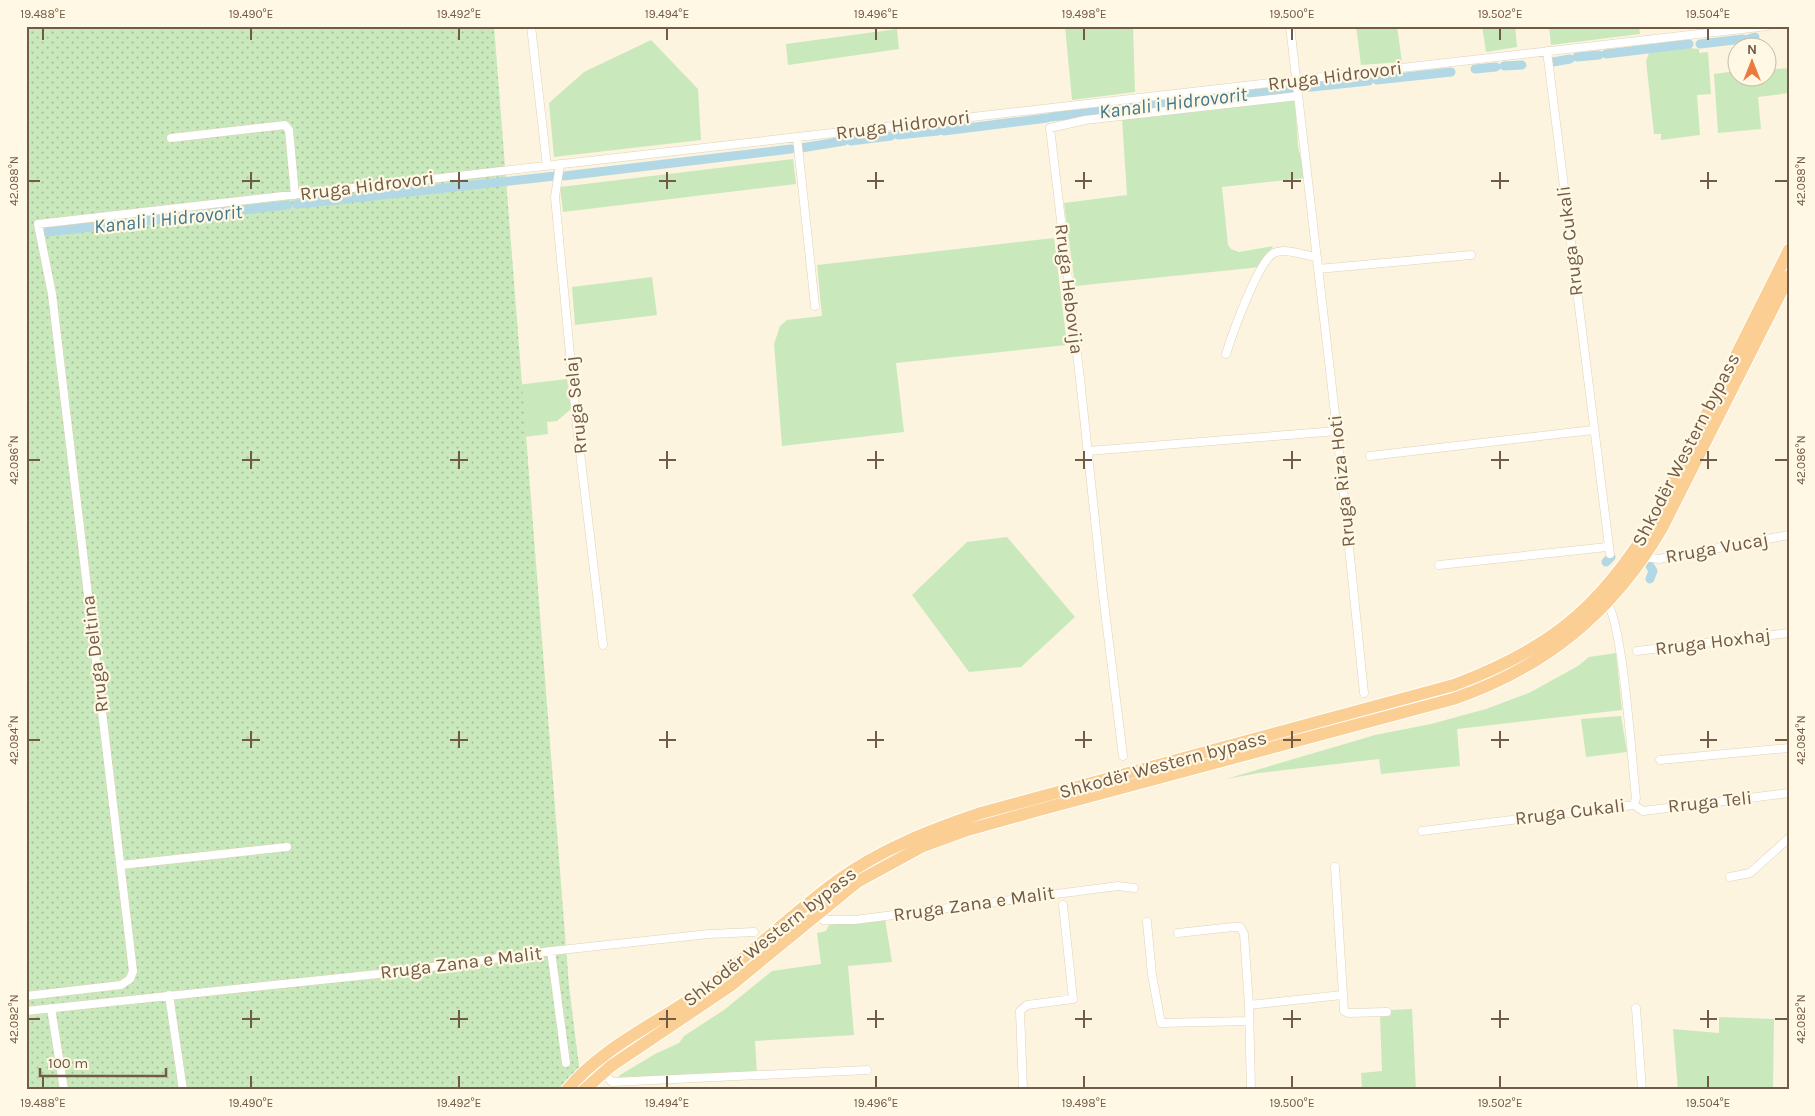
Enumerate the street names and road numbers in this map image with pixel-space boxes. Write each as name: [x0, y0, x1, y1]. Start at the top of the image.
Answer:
street label: Rruga Hidrovori: [1267, 57, 1403, 95]
street label: Rruga Hidrovori: [835, 106, 971, 144]
street label: Rruga Hidrovori: [299, 167, 435, 205]
street label: Rruga Cukali: [1552, 185, 1588, 297]
street label: Rruga Hebovija: [1050, 222, 1088, 356]
street label: Shkodër Western bypass: [1628, 350, 1744, 550]
street label: Rruga Selaj: [560, 355, 592, 455]
street label: Rruga Riza Hoti: [1324, 414, 1360, 548]
street label: Rruga Vucaj: [1664, 528, 1770, 568]
street label: Rruga Deltina: [77, 594, 113, 714]
street label: Rruga Hoxhaj: [1654, 624, 1772, 660]
street label: Shkodër Western bypass: [1057, 727, 1269, 803]
street label: Rruga Teli: [1667, 787, 1753, 817]
street label: Rruga Cukali: [1514, 794, 1626, 830]
street label: Shkodër Western bypass: [679, 862, 861, 1012]
street label: Rruga Zana e Malit: [892, 882, 1056, 926]
street label: Rruga Zana e Malit: [379, 942, 543, 984]

